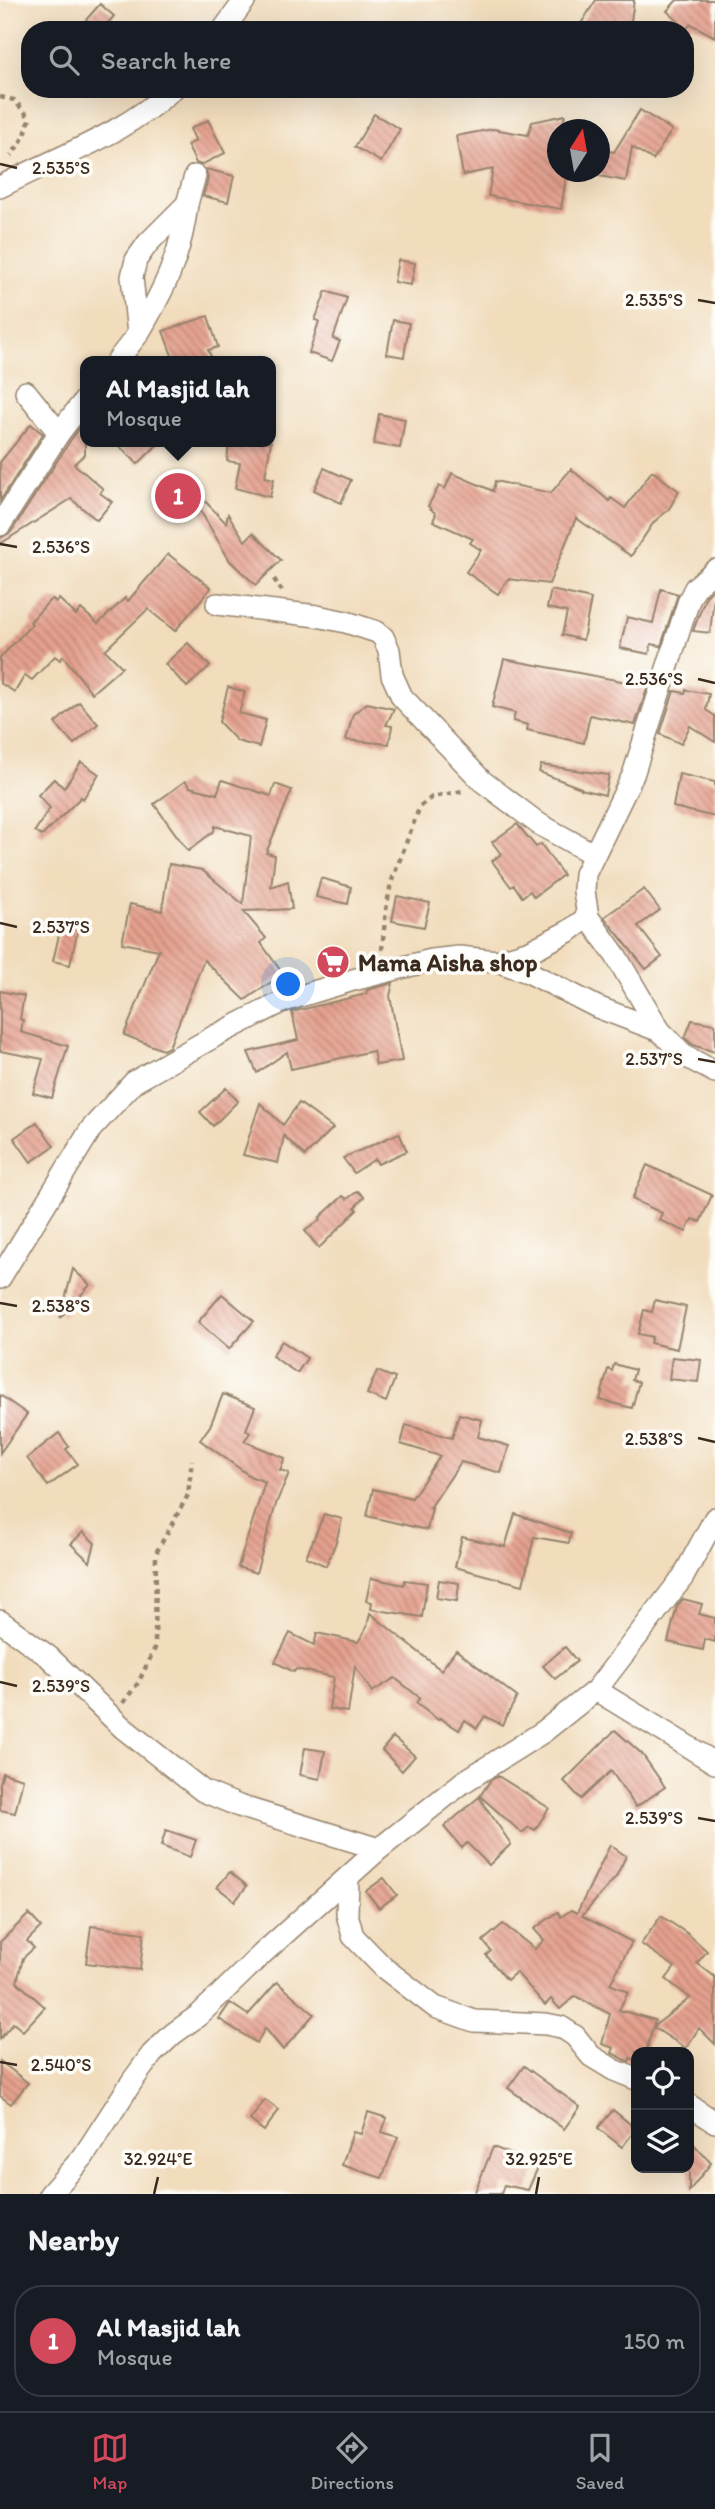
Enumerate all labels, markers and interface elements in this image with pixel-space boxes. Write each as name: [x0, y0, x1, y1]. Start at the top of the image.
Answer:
search box: [21, 21, 694, 98]
icon: search: [45, 41, 83, 79]
text: Search here: [101, 44, 231, 76]
north arrow: [547, 119, 610, 182]
text: 2.535°S: [32, 157, 90, 179]
text: 2.535°S: [625, 289, 683, 311]
popup: [80, 356, 276, 447]
text: Al Masjid lah: [106, 372, 250, 404]
text: Mosque: [106, 404, 182, 432]
pin: 1: [155, 470, 201, 522]
text: 2.536°S: [32, 536, 90, 558]
text: 2.536°S: [625, 668, 683, 690]
text: 2.537°S: [32, 916, 90, 938]
supermarket icon: Mama Aisha shop: [314, 943, 352, 981]
place label: Mama Aisha shop: [358, 948, 538, 978]
your location: [271, 967, 305, 1001]
text: 2.537°S: [625, 1048, 683, 1070]
text: 2.538°S: [32, 1295, 90, 1317]
text: 2.538°S: [625, 1428, 683, 1450]
text: 2.539°S: [32, 1675, 90, 1697]
text: 2.539°S: [625, 1807, 683, 1829]
map controls: [631, 2047, 694, 2173]
button: locate: [631, 2047, 694, 2110]
text: 2.540°S: [31, 2054, 91, 2076]
button: layers: [631, 2110, 694, 2173]
text: 32.924°E: [124, 2148, 192, 2170]
text: 32.925°E: [505, 2148, 573, 2170]
text: Nearby: [28, 2221, 119, 2258]
text: Al Masjid lah: [97, 2311, 240, 2343]
text: 1: [48, 2327, 58, 2355]
text: 150 m: [624, 2327, 685, 2355]
text: Mosque: [97, 2343, 173, 2371]
tab: Map: [91, 2429, 129, 2494]
tab: Directions: [310, 2429, 394, 2494]
tab: Saved: [576, 2429, 624, 2494]

